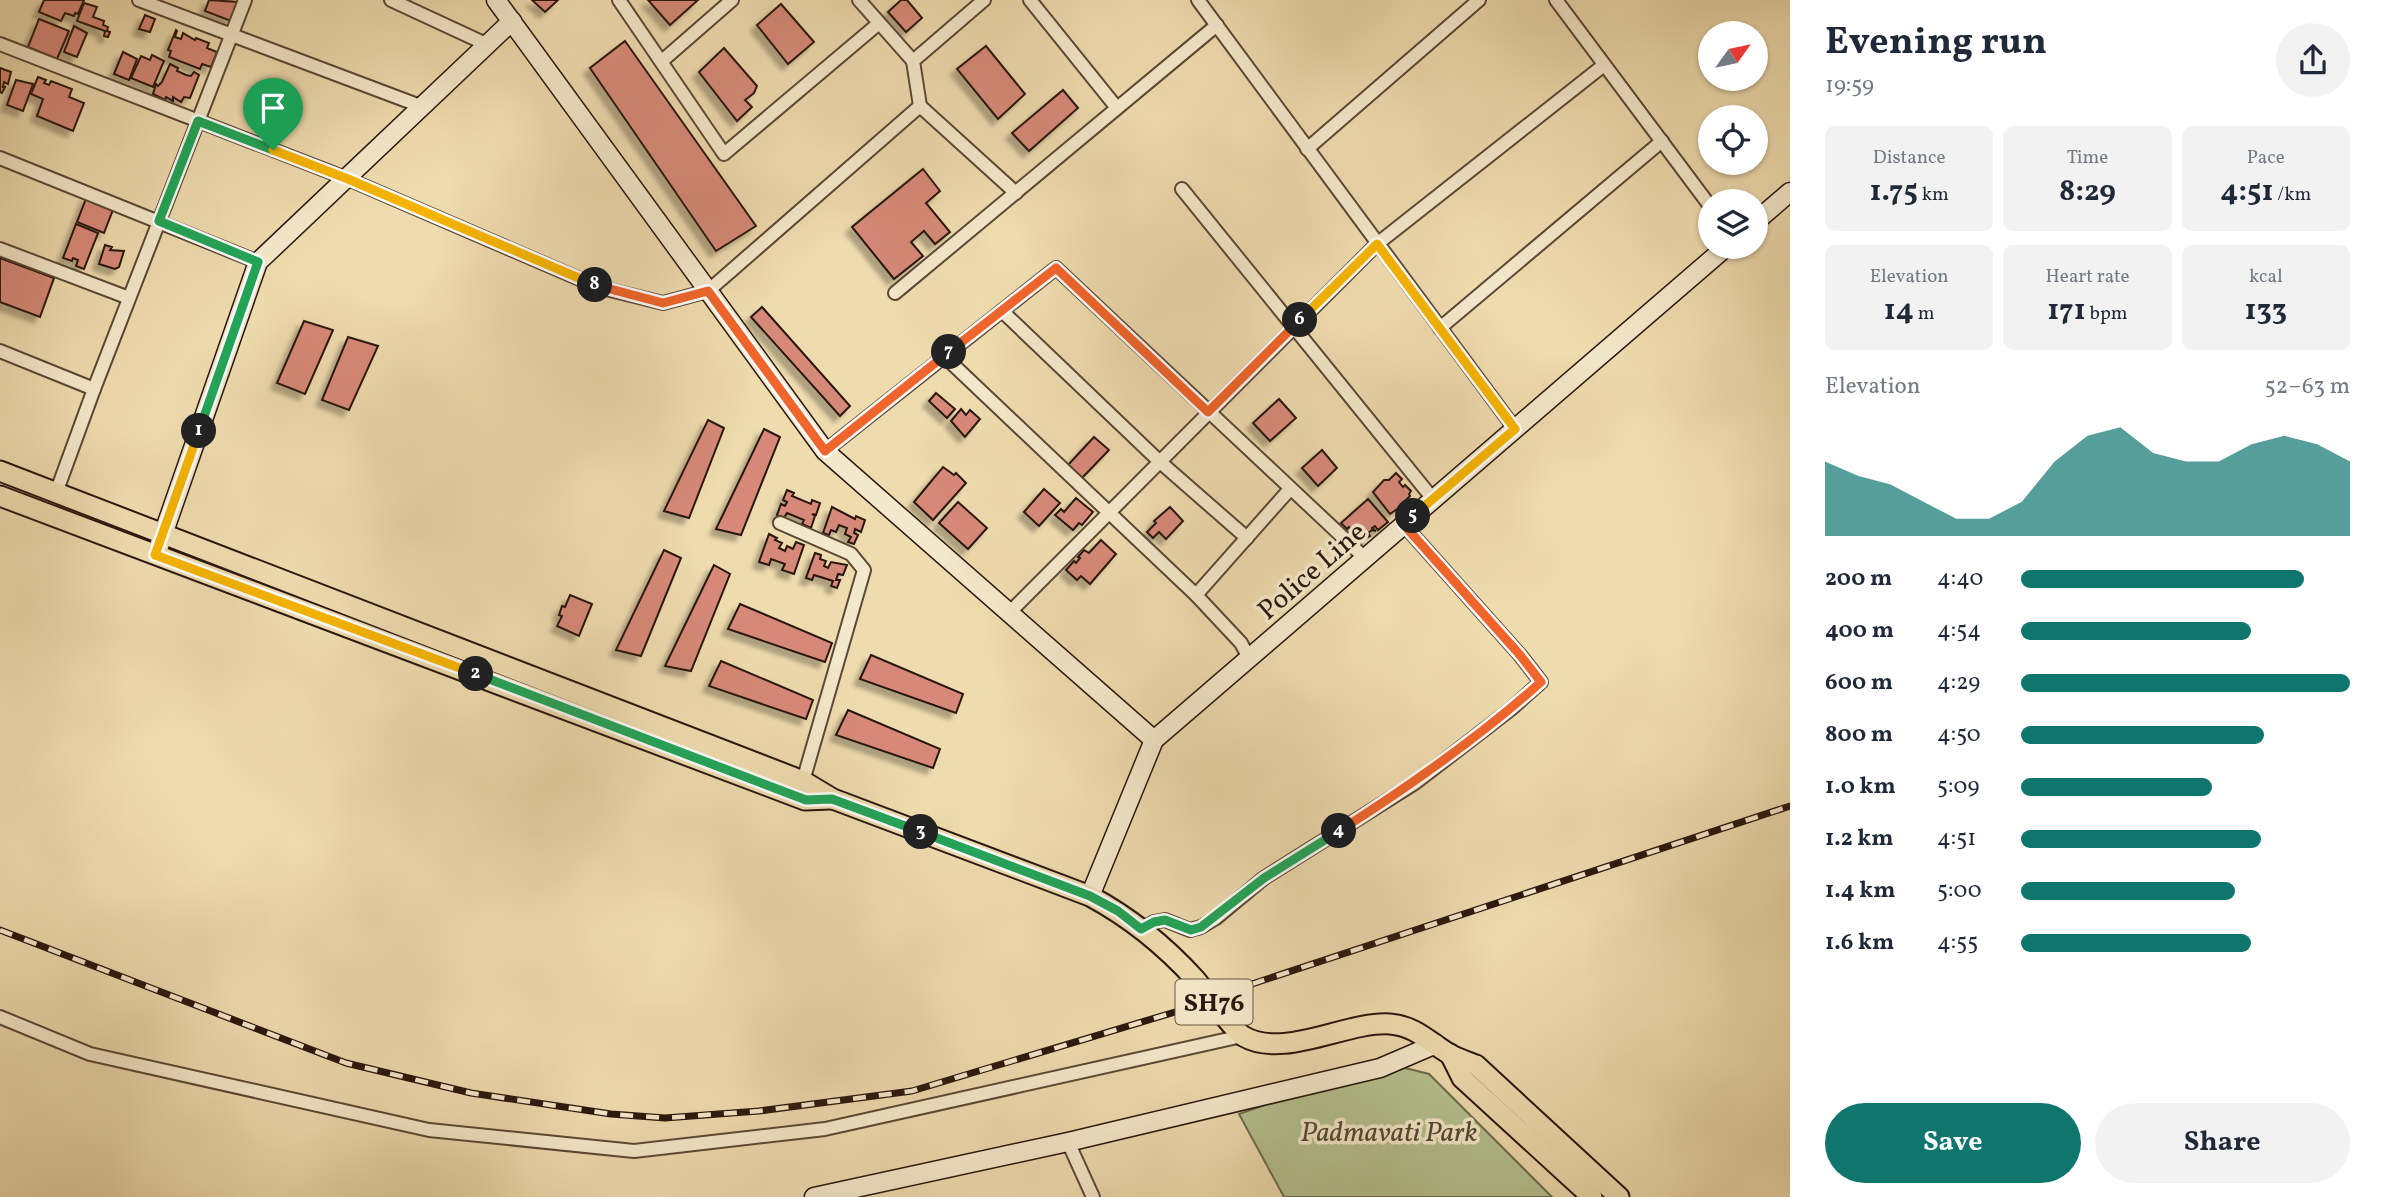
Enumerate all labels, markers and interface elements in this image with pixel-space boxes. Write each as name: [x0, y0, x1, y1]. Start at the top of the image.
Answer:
text: Evening run: [1825, 17, 2047, 70]
north arrow: [1698, 21, 1768, 91]
map controls: [1698, 21, 1768, 259]
button: share: [2276, 23, 2350, 97]
text: 19:59: [1825, 70, 1874, 102]
pin: [243, 78, 303, 150]
icon: arrive: [254, 89, 292, 127]
button: locate: [1698, 105, 1768, 175]
text: Distance: [1873, 145, 1946, 171]
text: Time: [2067, 145, 2108, 171]
text: Pace: [2247, 145, 2285, 171]
text: 1.75: [1869, 171, 1918, 213]
text: 8:29: [2059, 171, 2116, 213]
text: 4:51: [2220, 171, 2273, 213]
text: km: [1918, 182, 1949, 208]
text: /km: [2273, 182, 2311, 208]
button: layers: [1698, 189, 1768, 259]
text: Elevation: [1870, 264, 1949, 290]
text: Heart rate: [2046, 264, 2129, 290]
text: kcal: [2249, 264, 2283, 290]
pin: 8: [578, 268, 612, 302]
text: 8: [589, 271, 600, 297]
text: 14: [1884, 290, 1914, 332]
text: 171: [2047, 290, 2086, 332]
text: 133: [2245, 290, 2287, 332]
text: m: [1914, 301, 1935, 327]
text: bpm: [2086, 301, 2128, 327]
pin: 6: [1282, 302, 1318, 338]
text: 6: [1294, 306, 1305, 332]
pin: 7: [932, 334, 967, 370]
text: 7: [944, 338, 953, 364]
text: Elevation: [1825, 371, 1921, 403]
text: 52–63 m: [2265, 371, 2350, 403]
pin: 1: [182, 414, 216, 448]
text: 1: [195, 417, 202, 443]
pin: 5: [1396, 498, 1430, 534]
text: 5: [1408, 502, 1417, 528]
street label: Police Line: [1250, 514, 1375, 630]
text: 200 m: [1825, 563, 1892, 595]
text: 4:40: [1937, 563, 1983, 595]
text: 400 m: [1825, 615, 1894, 647]
text: 4:54: [1937, 615, 1981, 647]
pin: 2: [458, 656, 494, 692]
text: 2: [471, 660, 480, 686]
text: 600 m: [1825, 667, 1893, 699]
text: 4:29: [1937, 667, 1980, 699]
text: 800 m: [1825, 719, 1893, 751]
text: 4:50: [1937, 719, 1981, 751]
text: 1.0 km: [1825, 771, 1896, 803]
text: 5:09: [1937, 771, 1979, 803]
pin: 3: [904, 814, 939, 850]
pin: 4: [1322, 814, 1356, 848]
text: 4: [1333, 817, 1344, 843]
text: 3: [916, 818, 925, 844]
text: 1.2 km: [1825, 823, 1894, 855]
text: 4:51: [1937, 823, 1976, 855]
text: 1.4 km: [1825, 875, 1896, 907]
text: 5:00: [1937, 875, 1982, 907]
text: 1.6 km: [1825, 927, 1894, 959]
text: 4:55: [1937, 927, 1978, 959]
road number: SH76: [1176, 979, 1252, 1024]
button: Save: [1825, 1103, 2081, 1183]
button: Share: [2095, 1103, 2350, 1183]
park label: Padmavati Park: [1301, 1114, 1477, 1153]

